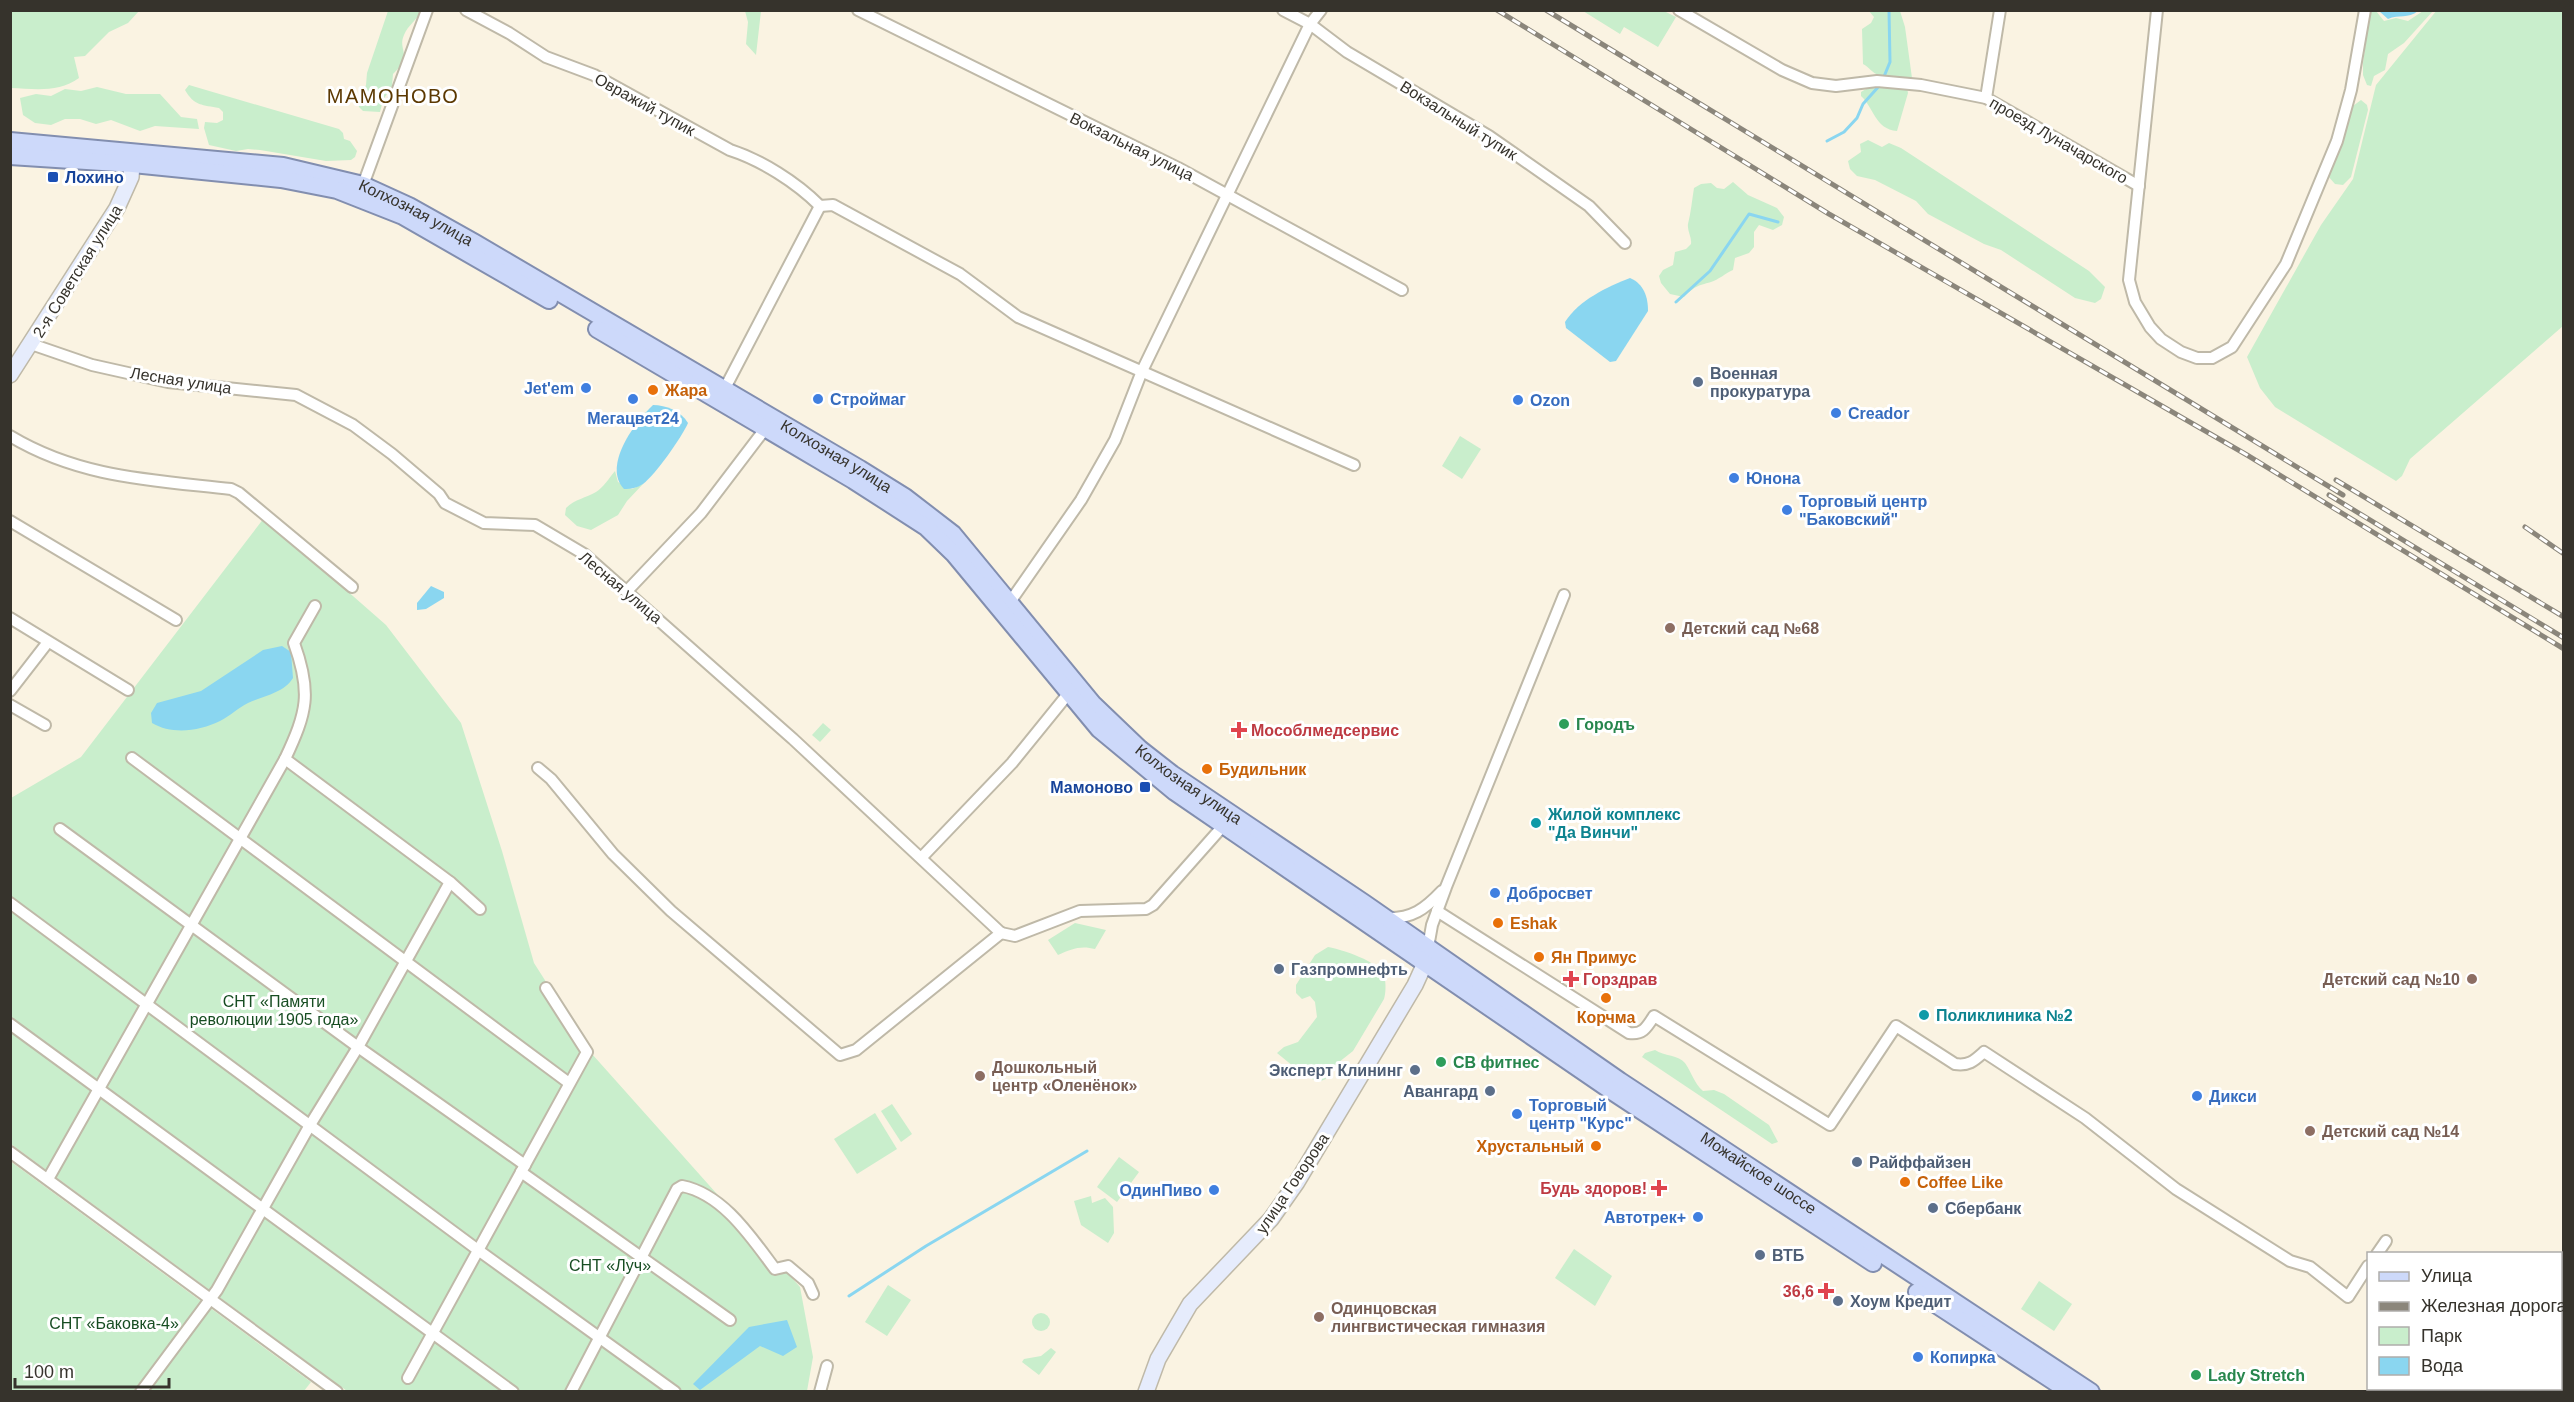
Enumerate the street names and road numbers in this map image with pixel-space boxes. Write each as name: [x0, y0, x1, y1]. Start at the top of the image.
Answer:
street label: Овражий тупик: [592, 70, 699, 139]
street label: Вокзальный тупик: [1397, 78, 1521, 164]
street label: проезд Луначарского: [1987, 94, 2131, 187]
street label: Вокзальная улица: [1067, 109, 1196, 184]
street label: Колхозная улица: [356, 176, 476, 249]
street label: 2-я Советская улица: [30, 202, 125, 341]
street label: Лесная улица: [129, 364, 233, 397]
street label: Колхозная улица: [778, 417, 895, 496]
street label: Лесная улица: [576, 548, 665, 627]
street label: Колхозная улица: [1132, 741, 1245, 828]
street label: Можайское шоссе: [1698, 1129, 1820, 1217]
street label: улица Говорова: [1253, 1130, 1332, 1237]

